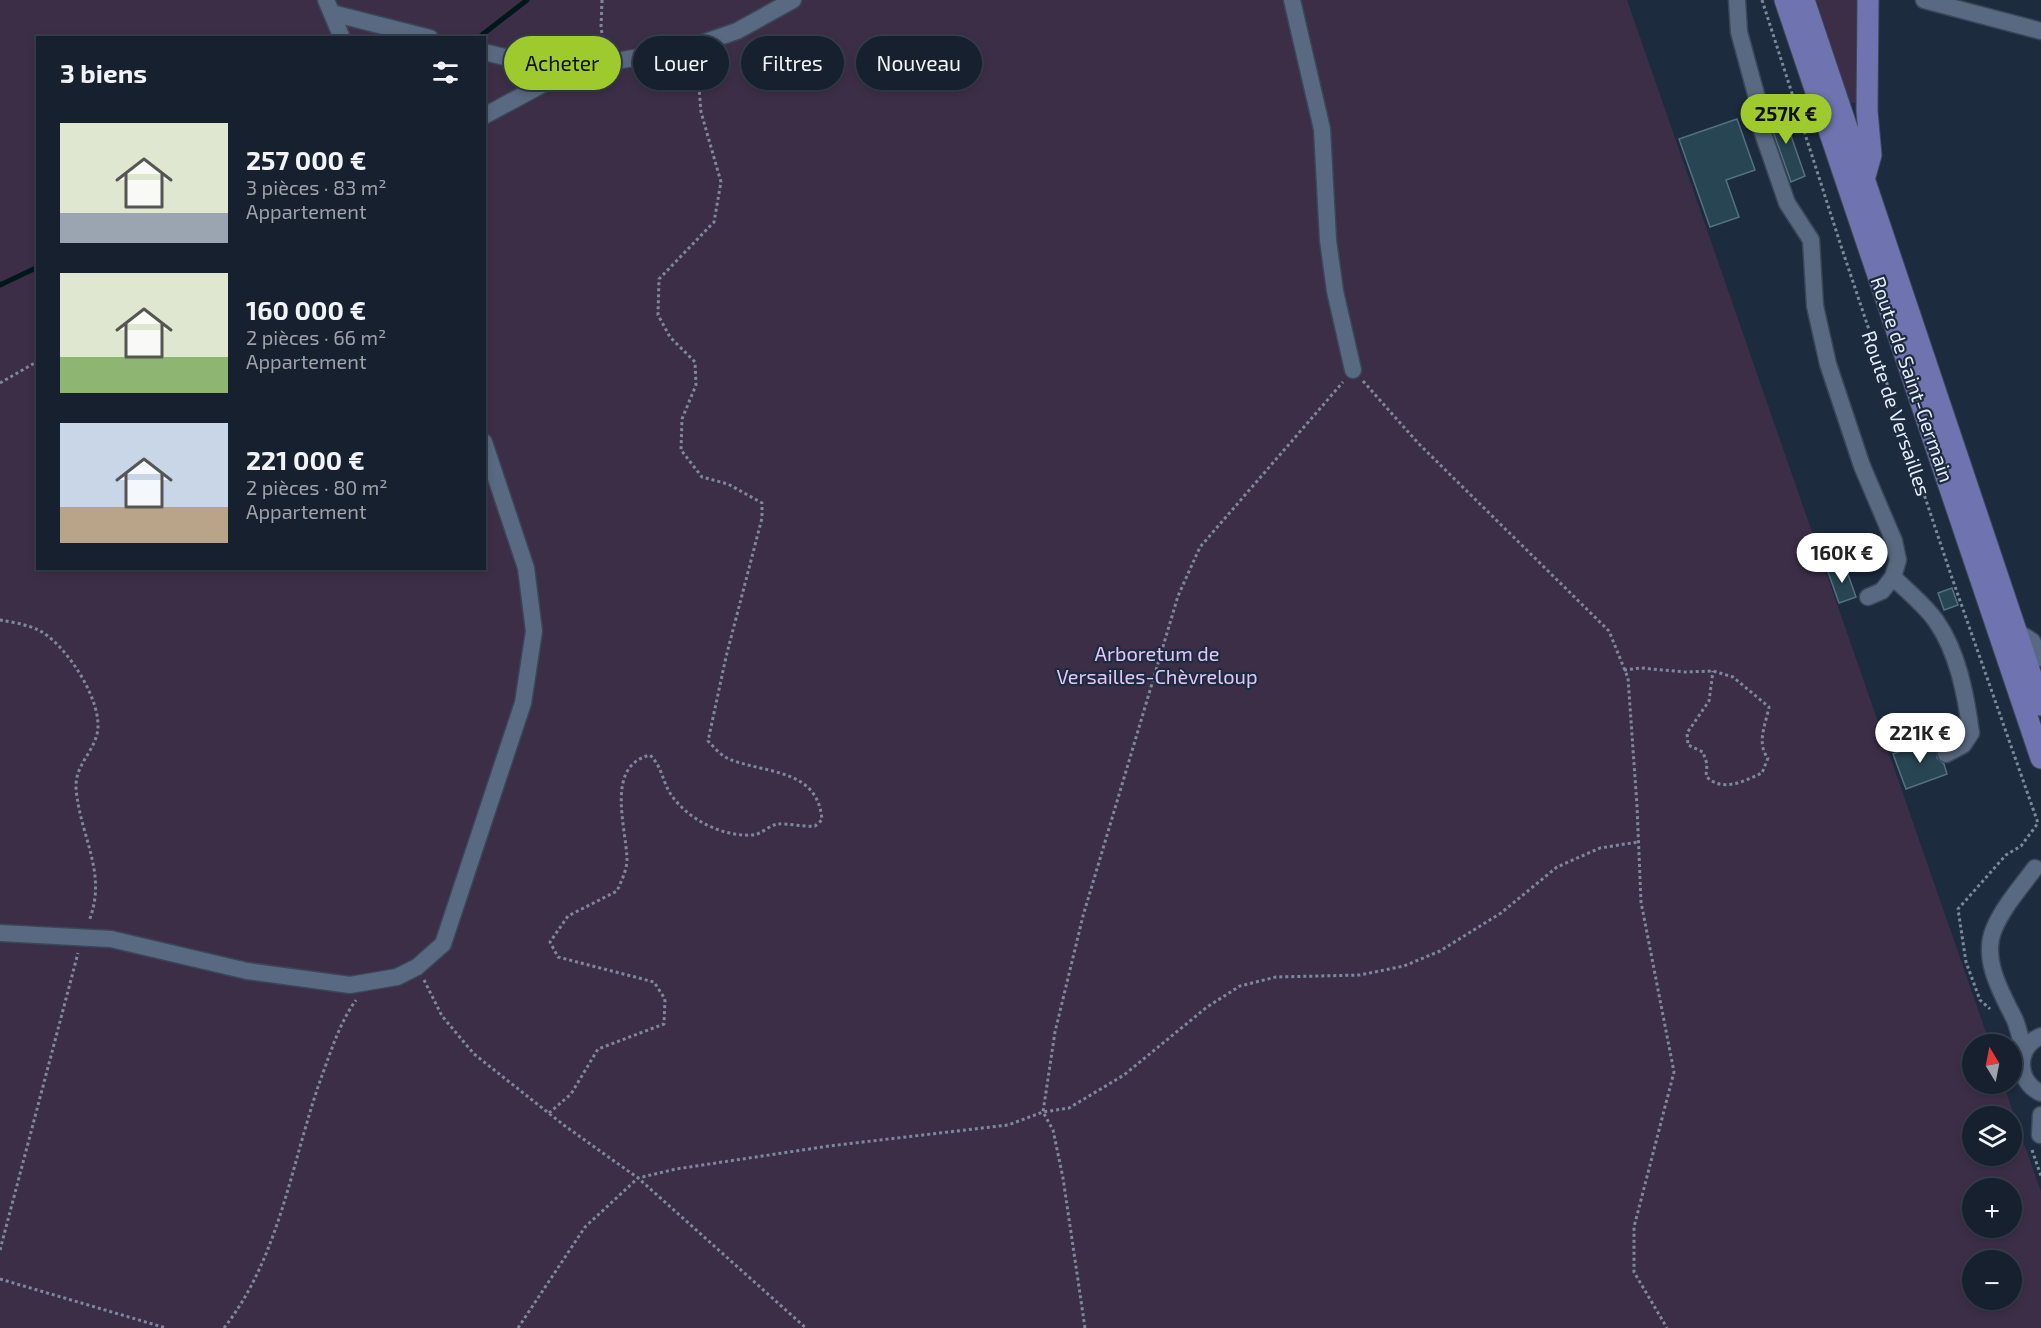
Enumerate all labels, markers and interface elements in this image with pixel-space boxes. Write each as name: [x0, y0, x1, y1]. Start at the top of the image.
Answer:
chip: Acheter: [504, 36, 621, 90]
chip: Louer: [633, 36, 729, 90]
chip: Filtres: [741, 36, 844, 90]
chip: Nouveau: [856, 36, 982, 90]
icon: filters: [429, 56, 462, 89]
text: 3 biens: [60, 57, 147, 88]
pin: 257K €: [1737, 94, 1835, 145]
text: 257K €: [1755, 101, 1817, 125]
text: 257 000 €: [246, 144, 366, 175]
icon: home: [108, 147, 180, 219]
text: 3 pièces · 83 m²: [246, 175, 387, 199]
text: Appartement: [246, 199, 367, 223]
street label: Route de Saint-Germain: [1866, 273, 1960, 485]
text: 160 000 €: [246, 294, 366, 325]
icon: home: [108, 297, 180, 369]
text: 2 pièces · 66 m²: [246, 325, 386, 349]
street label: Route de Versailles: [1857, 327, 1937, 499]
text: Appartement: [246, 349, 367, 373]
text: 221 000 €: [246, 444, 365, 475]
icon: home: [108, 447, 180, 519]
text: 2 pièces · 80 m²: [246, 475, 388, 499]
text: Appartement: [246, 499, 367, 523]
pin: 160K €: [1793, 533, 1891, 584]
text: 160K €: [1811, 540, 1873, 564]
park label: Arboretum de Versailles-Chèvreloup: [1056, 641, 1258, 688]
pin: 221K €: [1871, 713, 1969, 764]
text: 221K €: [1889, 720, 1951, 744]
north arrow: [1962, 1034, 2022, 1094]
map controls: [1962, 1034, 2022, 1310]
button: layers: [1962, 1106, 2022, 1166]
button: +: [1962, 1178, 2022, 1238]
button: −: [1962, 1250, 2022, 1310]

